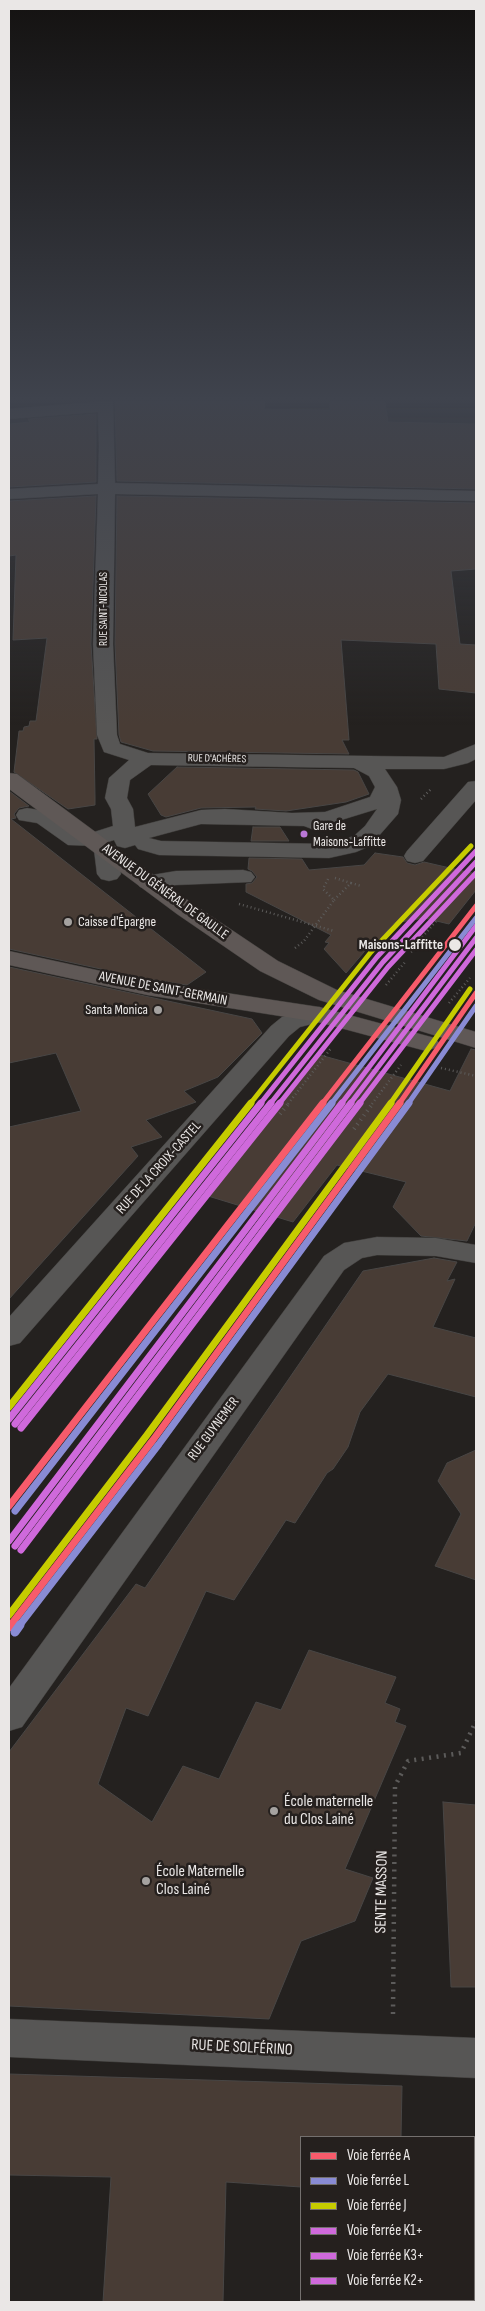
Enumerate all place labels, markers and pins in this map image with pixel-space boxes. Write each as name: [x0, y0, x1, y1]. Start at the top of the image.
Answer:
place label: Gare de Maisons-Laffitte: [313, 819, 386, 850]
marker: Gare de Maisons-Laffitte: [299, 829, 309, 839]
place label: Caisse d'Épargne: [78, 914, 156, 930]
marker: Caisse d'Épargne: [62, 916, 74, 928]
place label: Maisons-Laffitte: [359, 937, 443, 953]
marker: Maisons-Laffitte: [447, 937, 463, 953]
place label: Santa Monica: [85, 1002, 148, 1018]
marker: Santa Monica: [152, 1004, 164, 1016]
place label: École maternelle du Clos Lainé: [284, 1792, 373, 1830]
marker: École maternelle du Clos Lainé: [268, 1805, 280, 1817]
place label: École Maternelle Clos Lainé: [156, 1862, 245, 1900]
marker: École Maternelle Clos Lainé: [140, 1875, 152, 1887]

